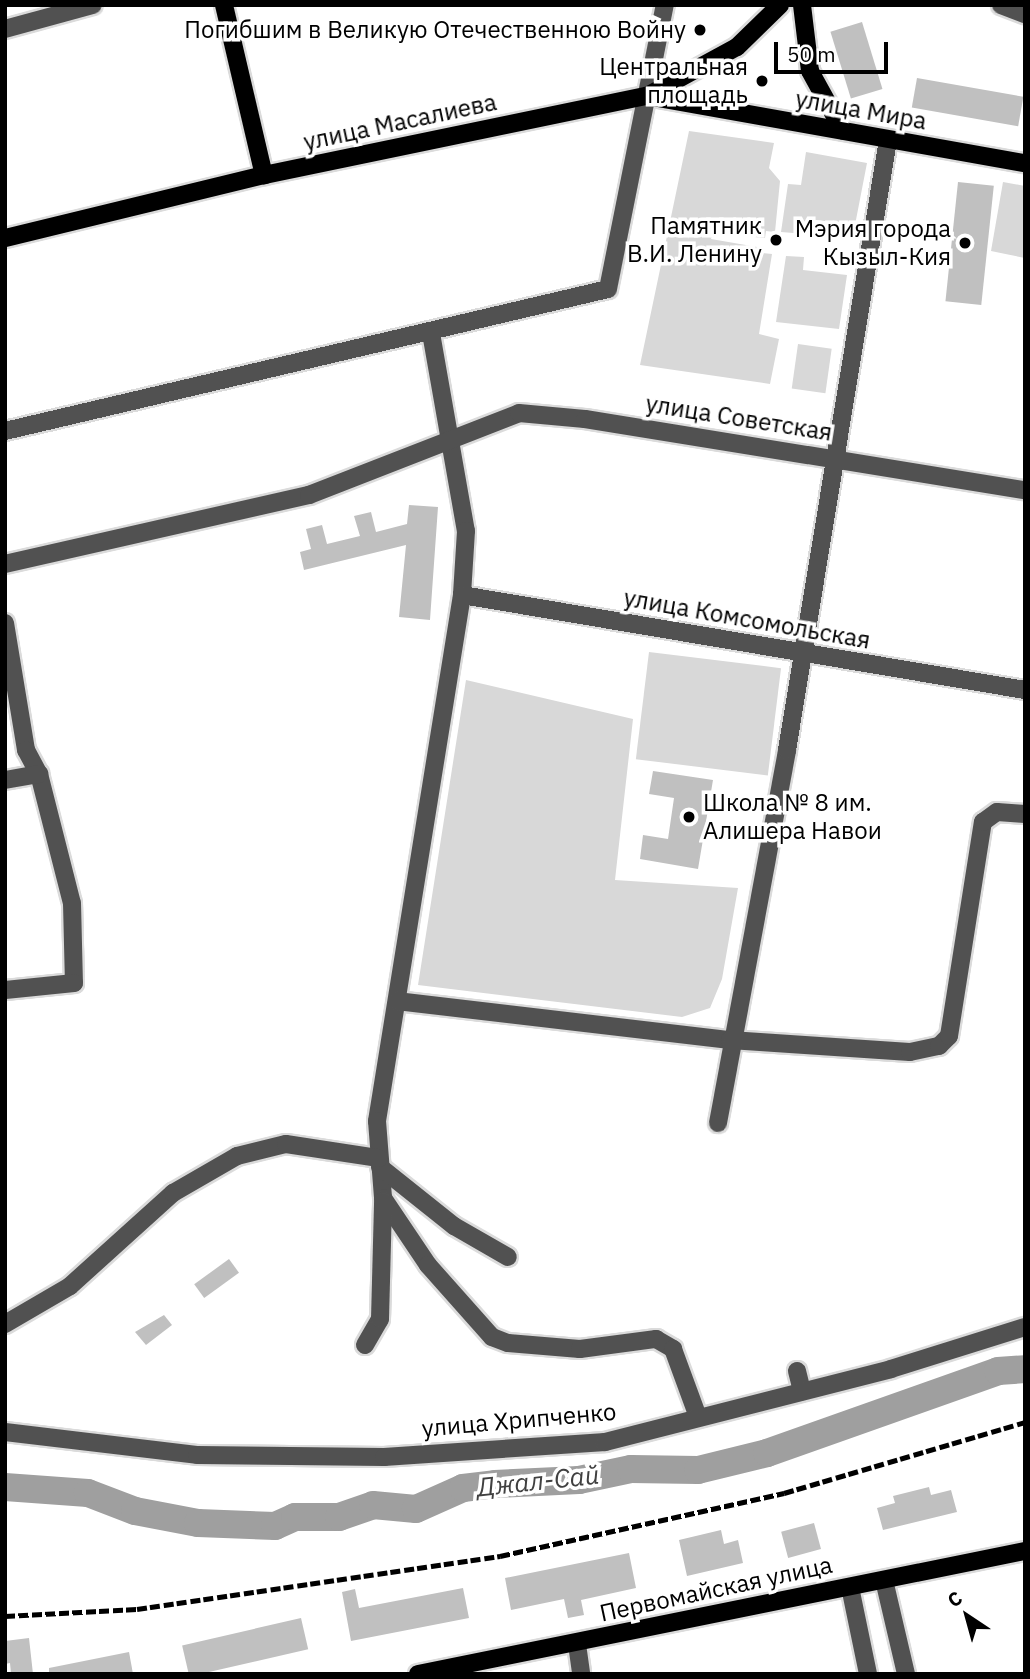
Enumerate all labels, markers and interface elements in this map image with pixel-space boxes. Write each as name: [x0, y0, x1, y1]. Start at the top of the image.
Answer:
place label: Погибшим в Великую Отечественною Войну: [184, 16, 686, 44]
marker: Погибшим в Великую Отечественною Войну: [692, 22, 708, 38]
scale bar: [778, 28, 892, 72]
text: 50 m: [787, 40, 836, 68]
place label: Центральная площадь: [599, 53, 748, 109]
marker: Центральная площадь: [754, 73, 770, 89]
street label: улица Мира: [793, 84, 929, 136]
street label: улица Масалиева: [301, 87, 499, 157]
place label: Памятник В.И. Ленину: [627, 212, 762, 268]
place label: Мэрия города Кызыл-Кия: [795, 215, 951, 271]
marker: Памятник В.И. Ленину: [768, 232, 784, 248]
marker: Мэрия города Кызыл-Кия: [957, 235, 973, 251]
street label: улица Советская: [644, 389, 834, 447]
street label: улица Комсомольская: [622, 583, 872, 655]
place label: Школа № 8 им. Алишера Навои: [703, 789, 882, 845]
marker: Школа № 8 им. Алишера Навои: [681, 809, 697, 825]
street label: улица Хрипченко: [421, 1397, 617, 1443]
water label: Джал-Сай: [475, 1459, 601, 1503]
street label: Первомайская улица: [597, 1550, 835, 1628]
north arrow: [932, 1581, 1002, 1651]
text: С: [943, 1586, 967, 1612]

